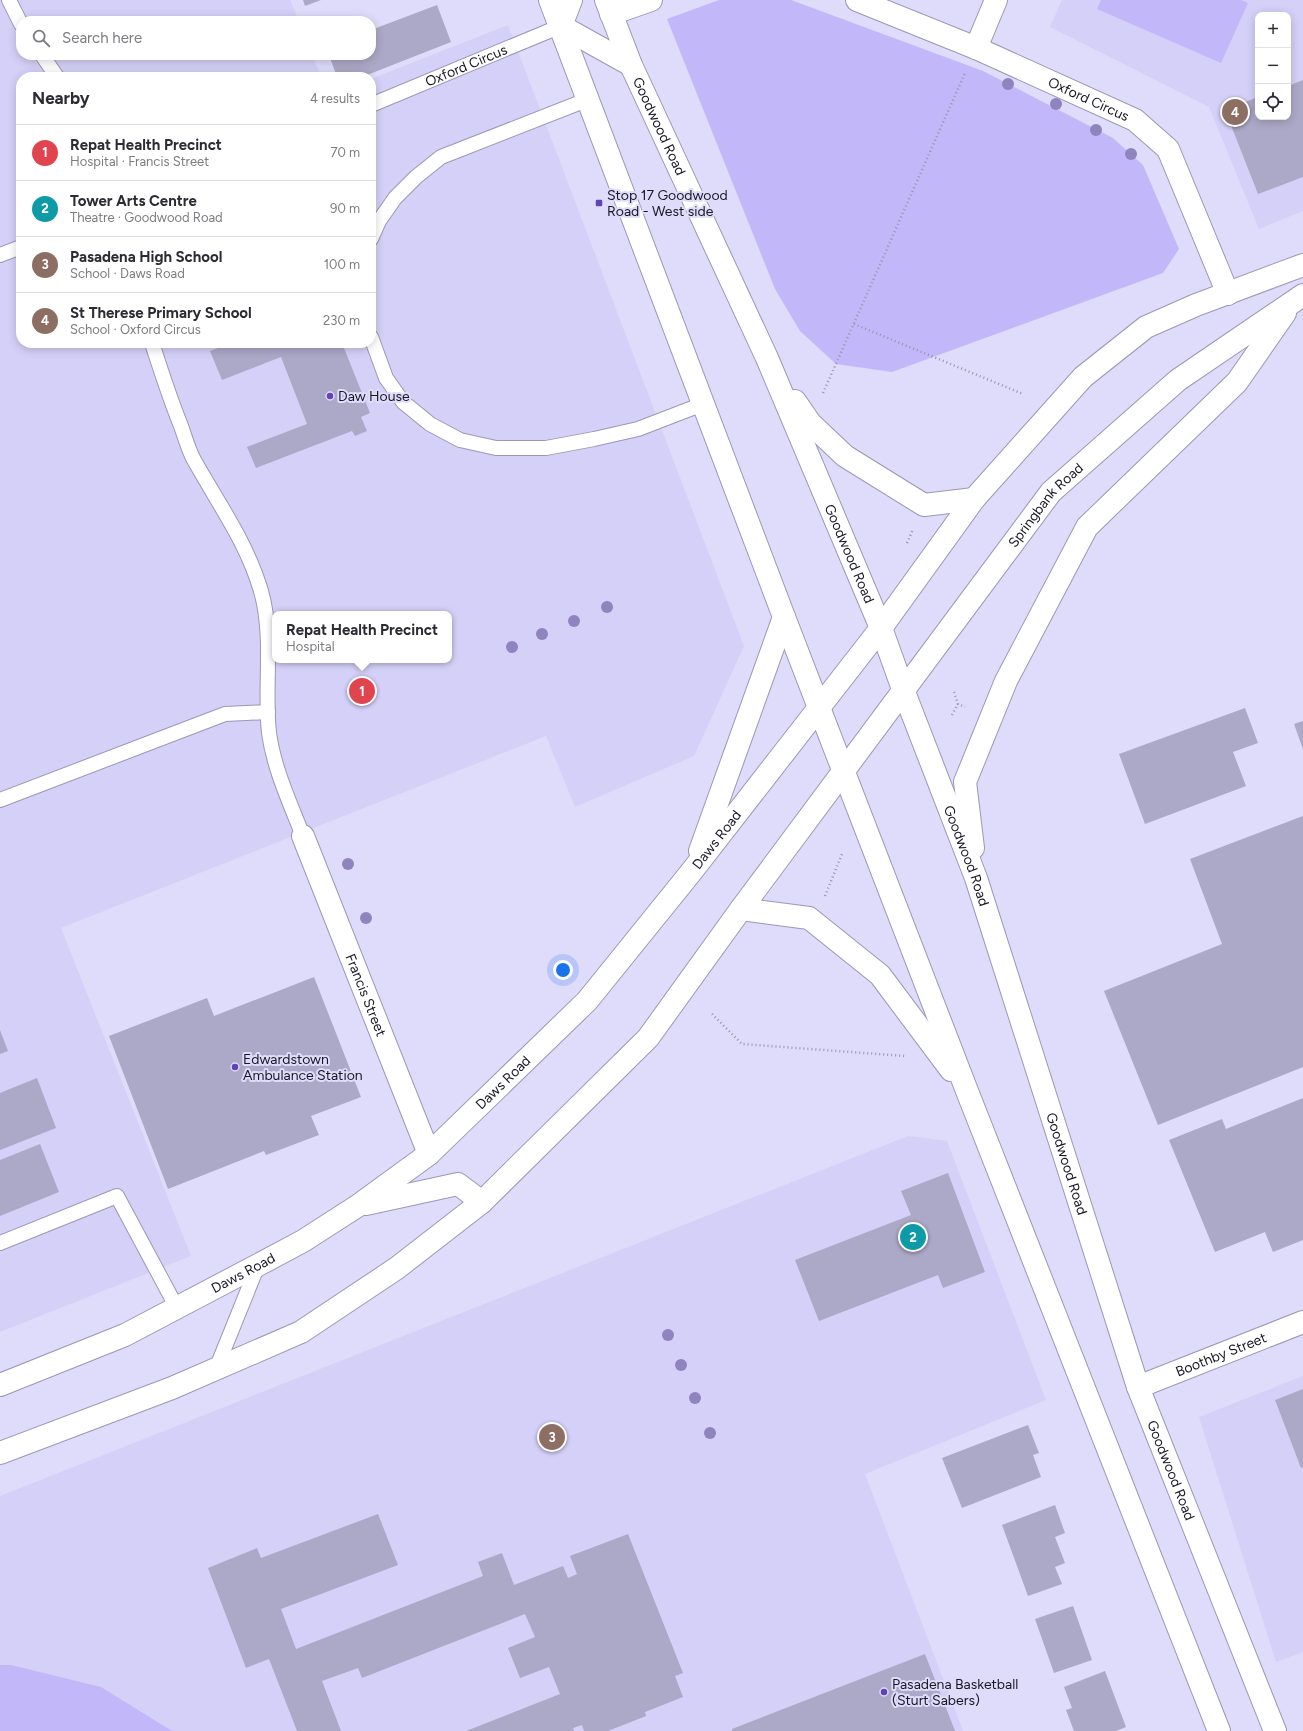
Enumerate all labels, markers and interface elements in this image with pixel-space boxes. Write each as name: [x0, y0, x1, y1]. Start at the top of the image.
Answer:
map controls: [1255, 12, 1291, 120]
button: +: [1255, 12, 1291, 48]
search box: [16, 16, 376, 60]
icon: search: [30, 27, 52, 49]
text: Search here: [62, 29, 142, 47]
street label: Oxford Circus: [423, 41, 510, 90]
button: −: [1255, 48, 1291, 84]
street label: Oxford Circus: [1045, 73, 1132, 125]
street label: Goodwood Road: [629, 74, 689, 178]
button: locate: [1255, 84, 1291, 120]
text: Nearby: [32, 88, 90, 108]
text: 4 results: [310, 91, 360, 106]
pin: 4: [1222, 97, 1248, 127]
text: Repat Health Precinct: [70, 136, 222, 154]
text: 1: [42, 145, 48, 160]
text: 70 m: [330, 145, 360, 160]
text: Hospital · Francis Street: [70, 154, 209, 169]
place label: Stop 17 Goodwood Road - West side: [607, 187, 728, 220]
text: Tower Arts Centre: [70, 192, 197, 210]
marker: Stop 17 Goodwood Road - West side: [594, 198, 604, 208]
text: 2: [41, 201, 49, 216]
text: 90 m: [330, 201, 360, 216]
text: Theatre · Goodwood Road: [70, 210, 223, 225]
text: Pasadena High School: [70, 248, 222, 266]
text: 3: [41, 257, 49, 272]
text: 100 m: [324, 257, 360, 272]
text: School · Daws Road: [70, 266, 185, 281]
text: St Therese Primary School: [70, 304, 252, 322]
text: 4: [41, 313, 49, 328]
text: 230 m: [323, 313, 360, 328]
text: School · Oxford Circus: [70, 322, 201, 337]
place label: Daw House: [338, 388, 410, 405]
marker: Daw House: [325, 391, 335, 401]
street label: Springbank Road: [1004, 459, 1086, 551]
street label: Goodwood Road: [821, 501, 878, 606]
popup: [272, 611, 452, 663]
text: Repat Health Precinct: [286, 621, 438, 639]
text: Hospital: [286, 639, 335, 654]
pin: 1: [349, 676, 375, 706]
street label: Goodwood Road: [940, 803, 993, 908]
street label: Daws Road: [688, 807, 745, 872]
street label: Francis Street: [342, 951, 390, 1039]
your location: [553, 960, 573, 980]
place label: Edwardstown Ambulance Station: [243, 1051, 363, 1084]
street label: Daws Road: [472, 1052, 534, 1113]
marker: Edwardstown Ambulance Station: [230, 1062, 240, 1072]
street label: Goodwood Road: [1043, 1111, 1091, 1217]
pin: 2: [900, 1222, 926, 1252]
street label: Daws Road: [208, 1249, 278, 1297]
street label: Boothby Street: [1173, 1329, 1269, 1380]
street label: Goodwood Road: [1144, 1418, 1199, 1523]
pin: 3: [539, 1422, 565, 1452]
place label: Pasadena Basketball (Sturt Sabers): [892, 1676, 1018, 1709]
marker: Pasadena Basketball (Sturt Sabers): [879, 1687, 889, 1697]

